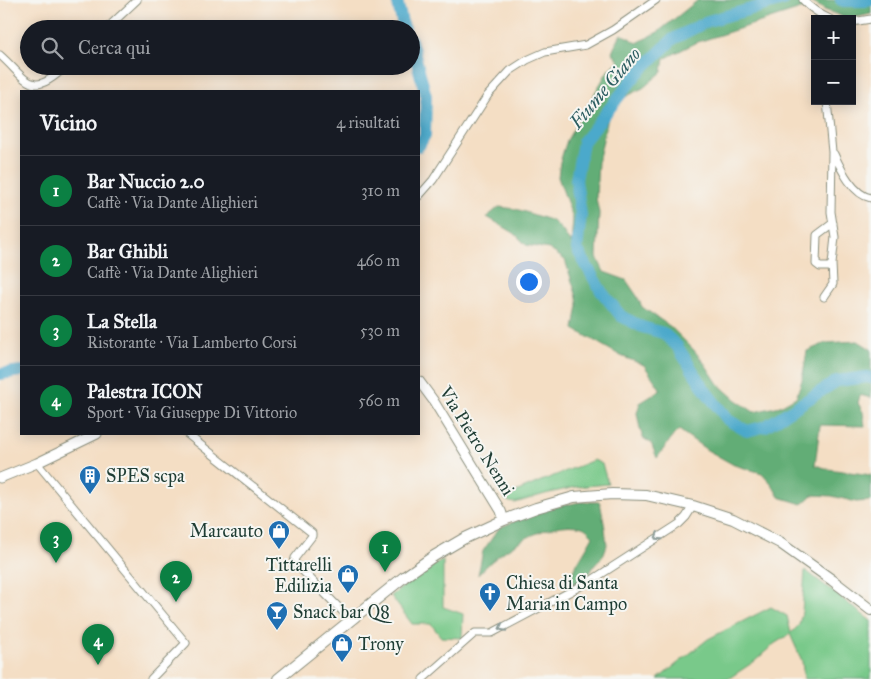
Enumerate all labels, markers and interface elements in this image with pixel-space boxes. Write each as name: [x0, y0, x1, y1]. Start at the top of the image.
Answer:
map controls: [811, 15, 856, 105]
button: +: [811, 15, 856, 60]
search box: [20, 20, 420, 75]
icon: search: [38, 34, 66, 62]
text: Cerca qui: [78, 36, 150, 59]
water label: Fiume Giano: [564, 43, 646, 134]
button: −: [811, 60, 856, 105]
text: Vicino: [40, 110, 97, 136]
text: 4 risultati: [336, 113, 400, 132]
text: Bar Nuccio 2.0: [87, 170, 204, 193]
text: 1: [53, 181, 59, 200]
text: 310 m: [361, 181, 400, 200]
text: Caffè · Via Dante Alighieri: [87, 193, 258, 212]
text: Bar Ghibli: [87, 240, 168, 263]
text: 2: [52, 251, 60, 270]
text: 460 m: [357, 251, 400, 270]
text: Caffè · Via Dante Alighieri: [87, 263, 258, 282]
your location: [516, 269, 542, 295]
text: La Stella: [87, 310, 157, 333]
text: 3: [53, 321, 59, 340]
text: 530 m: [360, 321, 400, 340]
text: Ristorante · Via Lamberto Corsi: [87, 333, 297, 352]
text: Palestra ICON: [87, 380, 203, 403]
street label: Via Pietro Nenni: [434, 381, 519, 500]
text: 4: [52, 391, 60, 410]
text: 560 m: [358, 391, 400, 410]
text: Sport · Via Giuseppe Di Vittorio: [87, 403, 297, 422]
building icon: SPES scpa: [78, 464, 102, 495]
place label: SPES scpa: [106, 465, 185, 487]
shop icon: Marcauto: [267, 519, 291, 550]
place label: Marcauto: [190, 520, 263, 542]
pin: 3: [40, 522, 72, 563]
pin: 1: [369, 531, 401, 572]
one-way arrow: [654, 531, 663, 541]
place label: Tittarelli Edilizia: [266, 554, 332, 597]
pin: 2: [160, 561, 192, 602]
shop icon: Tittarelli Edilizia: [336, 563, 360, 594]
place label: Chiesa di Santa Maria in Campo: [506, 572, 627, 615]
church icon: Chiesa di Santa Maria in Campo: [478, 581, 502, 612]
bar icon: Snack bar Q8: [265, 600, 289, 631]
place label: Snack bar Q8: [293, 601, 392, 623]
one-way arrow: [499, 622, 508, 632]
pin: 4: [82, 624, 114, 665]
shop icon: Trony: [330, 632, 354, 663]
place label: Trony: [358, 633, 404, 655]

